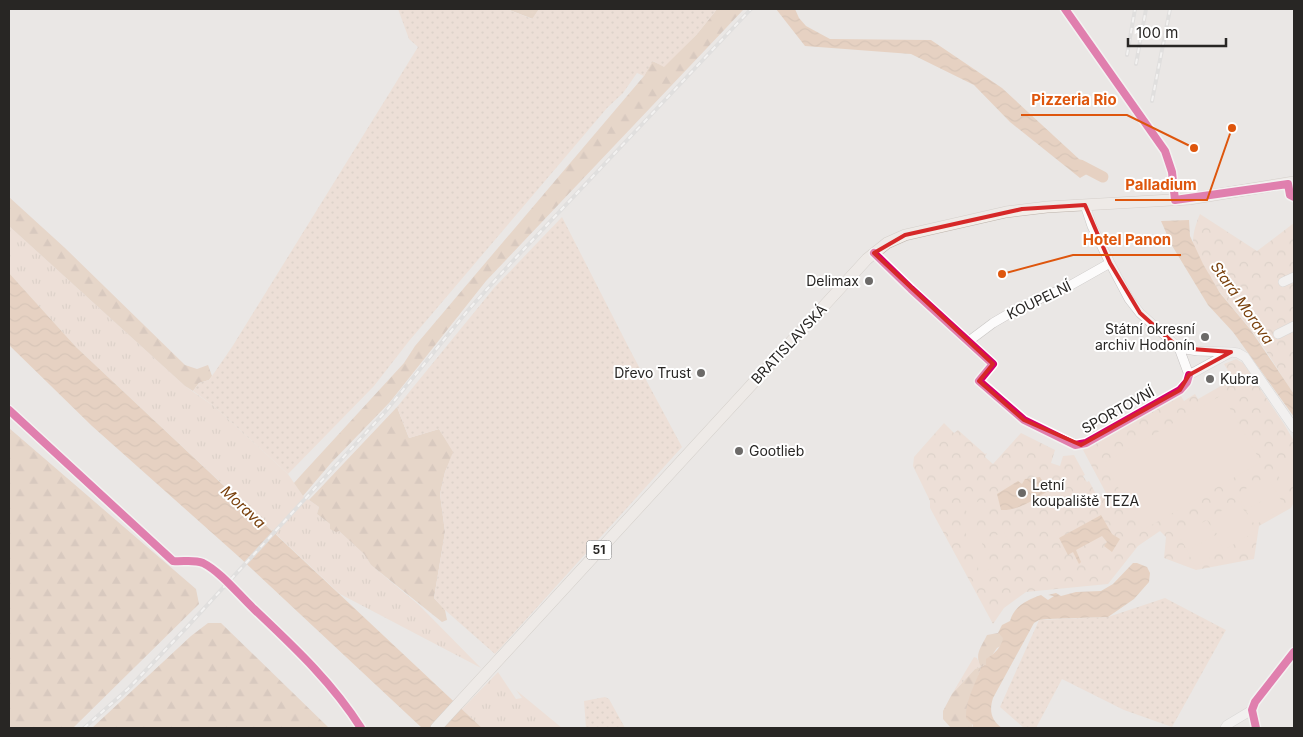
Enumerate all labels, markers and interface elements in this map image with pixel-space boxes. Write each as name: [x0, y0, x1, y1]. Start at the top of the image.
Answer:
scale bar: [1128, 15, 1226, 47]
text: 100 m: [1136, 23, 1178, 42]
callout: Pizzeria Rio: [1021, 85, 1127, 115]
text: Pizzeria Rio: [1031, 90, 1117, 109]
callout: Palladium: [1115, 170, 1207, 200]
text: Palladium: [1125, 175, 1197, 194]
callout: Hotel Panon: [1073, 225, 1181, 255]
text: Hotel Panon: [1083, 230, 1171, 249]
water label: Stará Morava: [1207, 258, 1278, 348]
place label: Delimax: [806, 272, 859, 289]
marker: Delimax: [863, 275, 875, 287]
street label: KOUPELNÍ: [1004, 277, 1074, 322]
street label: BRATISLAVSKÁ: [747, 300, 830, 387]
place label: Státní okresní archiv Hodonín: [1095, 320, 1196, 353]
marker: Státní okresní archiv Hodonín: [1199, 331, 1211, 343]
place label: Dřevo Trust: [614, 364, 691, 381]
marker: Dřevo Trust: [695, 367, 707, 379]
place label: Kubra: [1220, 370, 1259, 387]
marker: Kubra: [1204, 373, 1216, 385]
street label: SPORTOVNÍ: [1078, 383, 1157, 437]
place label: Gootlieb: [749, 442, 804, 459]
marker: Gootlieb: [733, 445, 745, 457]
place label: Letní koupaliště TEZA: [1032, 476, 1140, 509]
water label: Morava: [217, 481, 270, 532]
marker: Letní koupaliště TEZA: [1016, 487, 1028, 499]
road number: 51: [586, 540, 612, 560]

